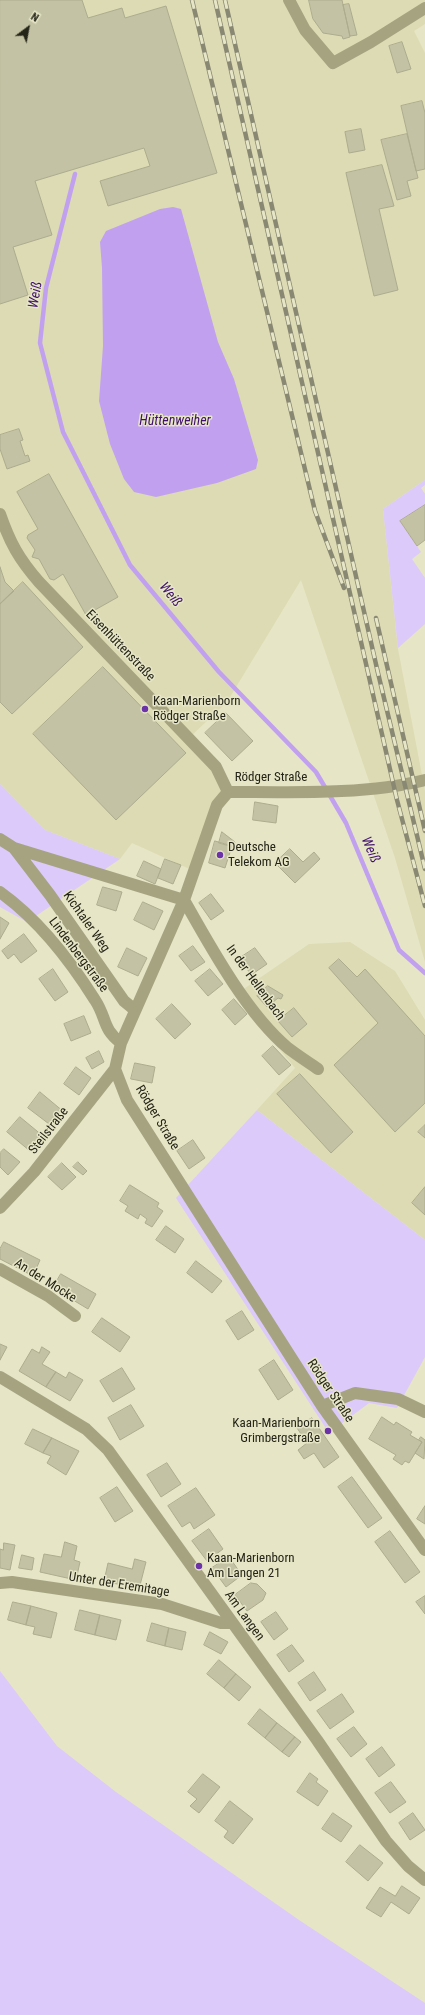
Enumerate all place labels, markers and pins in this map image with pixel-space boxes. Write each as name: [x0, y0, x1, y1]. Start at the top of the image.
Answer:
place label: Kaan-Marienborn Rödger Straße: [153, 694, 241, 725]
marker: Kaan-Marienborn Rödger Straße: [140, 704, 150, 714]
place label: Deutsche Telekom AG: [228, 840, 290, 871]
marker: Deutsche Telekom AG: [215, 850, 225, 860]
place label: Kaan-Marienborn Grimbergstraße: [232, 1416, 320, 1447]
marker: Kaan-Marienborn Grimbergstraße: [323, 1426, 333, 1436]
place label: Kaan-Marienborn Am Langen 21: [207, 1551, 295, 1582]
marker: Kaan-Marienborn Am Langen 21: [194, 1561, 204, 1571]

